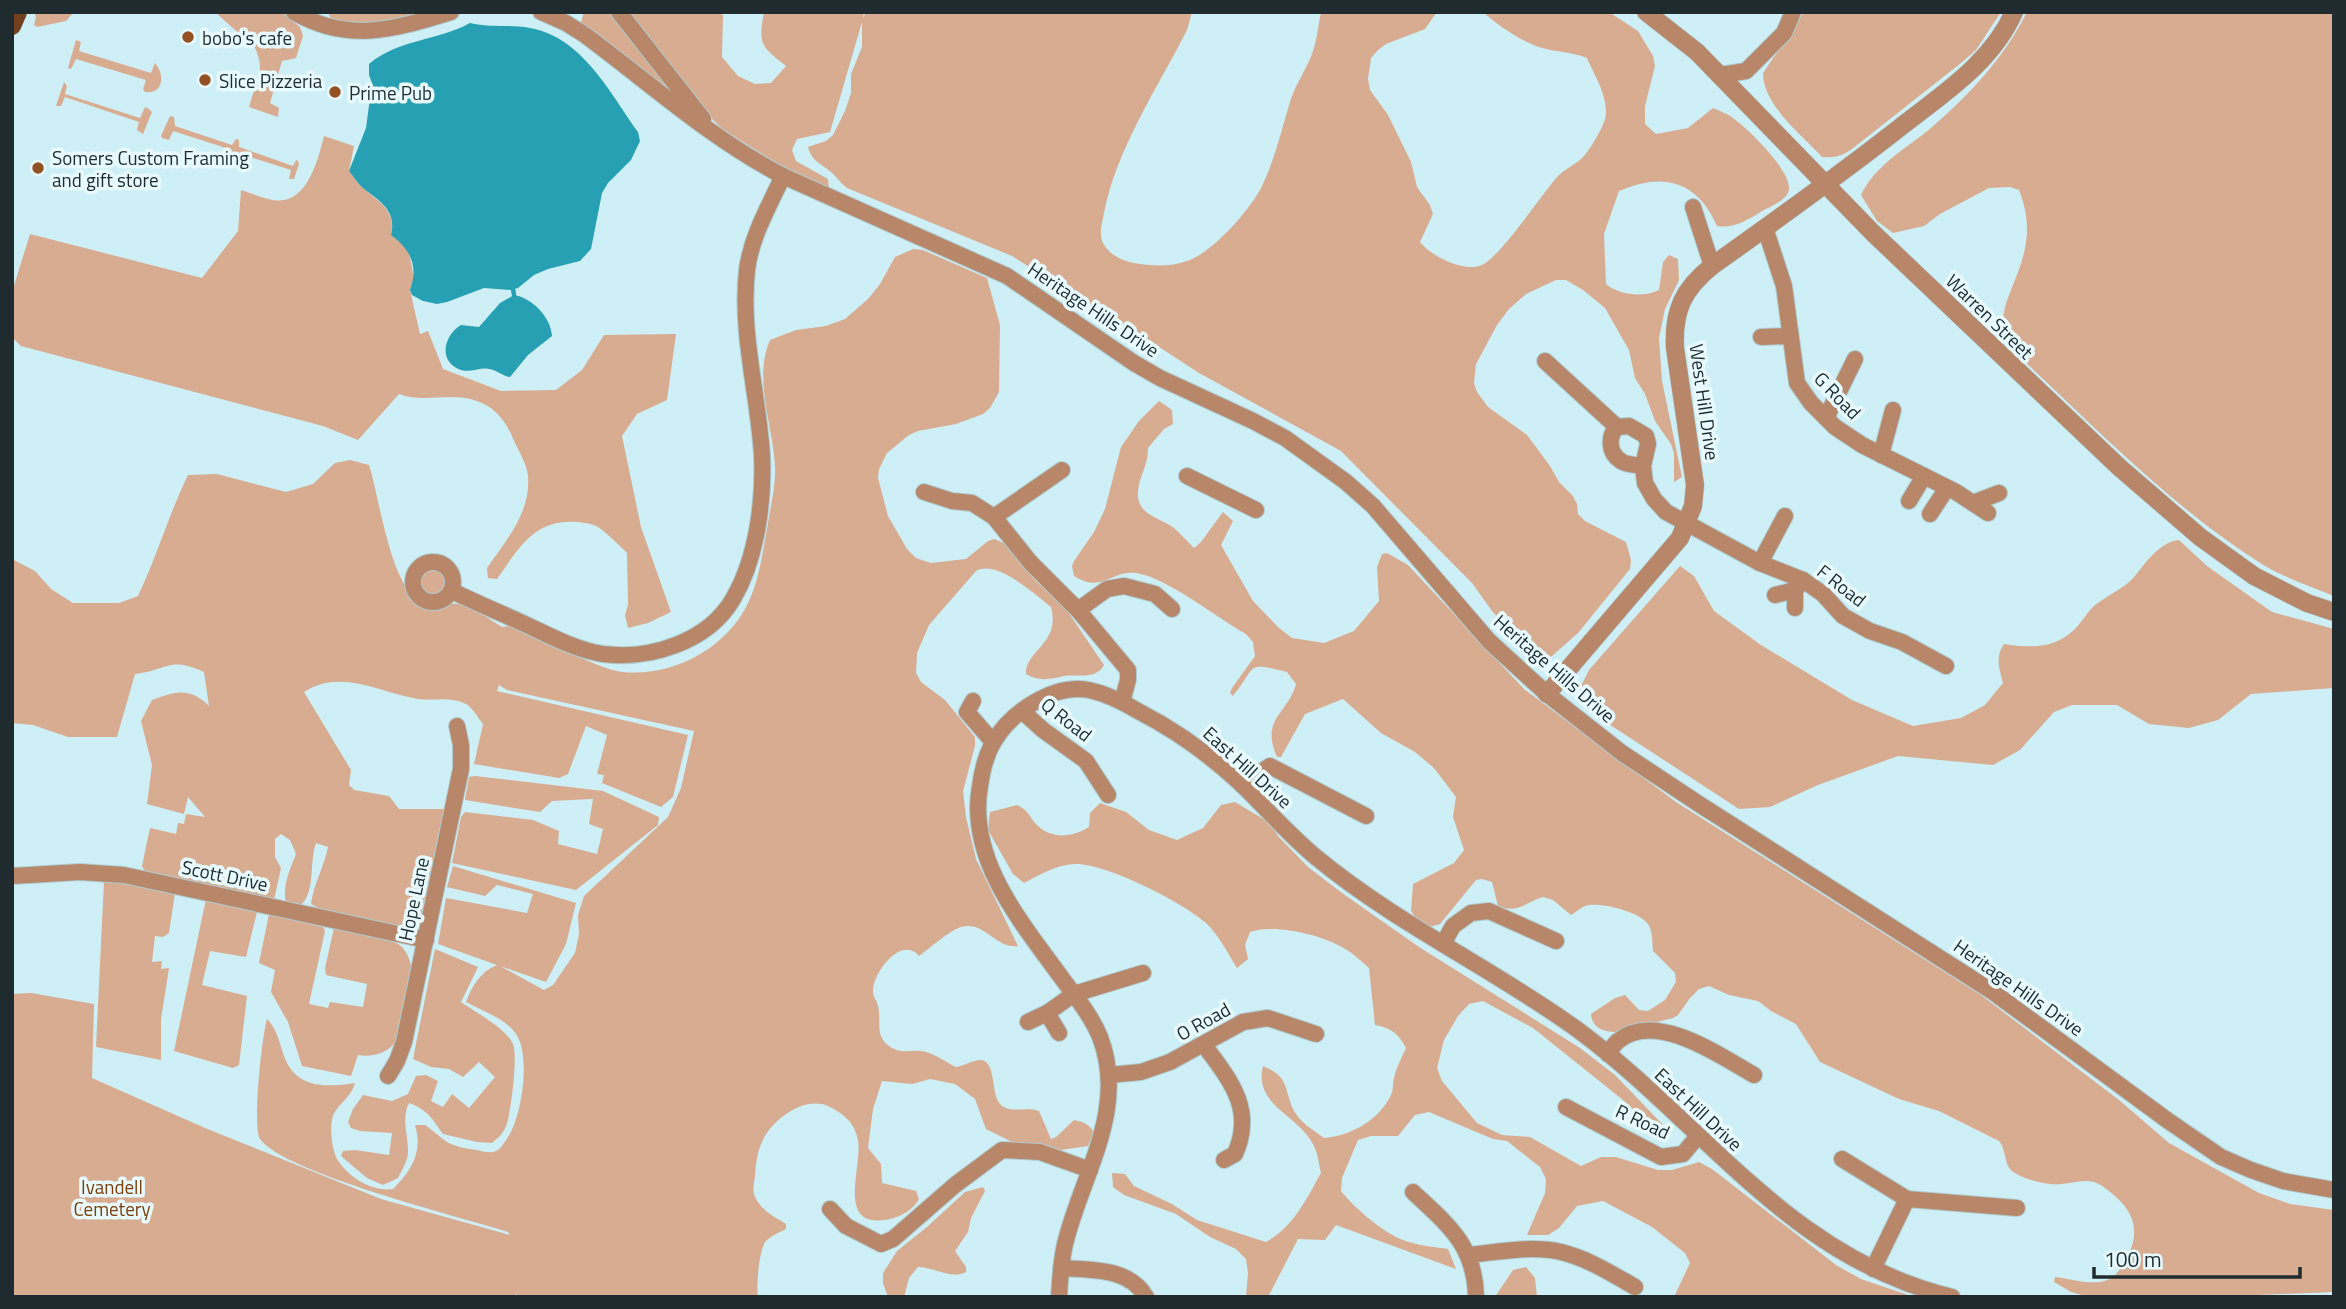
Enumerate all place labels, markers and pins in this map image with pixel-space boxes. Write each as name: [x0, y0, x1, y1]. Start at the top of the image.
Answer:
place label: bobo's cafe: [202, 23, 292, 52]
marker: bobo's cafe: [180, 29, 196, 45]
place label: Slice Pizzeria: [219, 66, 323, 95]
marker: Slice Pizzeria: [197, 72, 213, 88]
place label: Prime Pub: [349, 78, 432, 107]
marker: Prime Pub: [327, 84, 343, 100]
place label: Somers Custom Framing and gift store: [52, 143, 249, 194]
marker: Somers Custom Framing and gift store: [30, 160, 46, 176]

